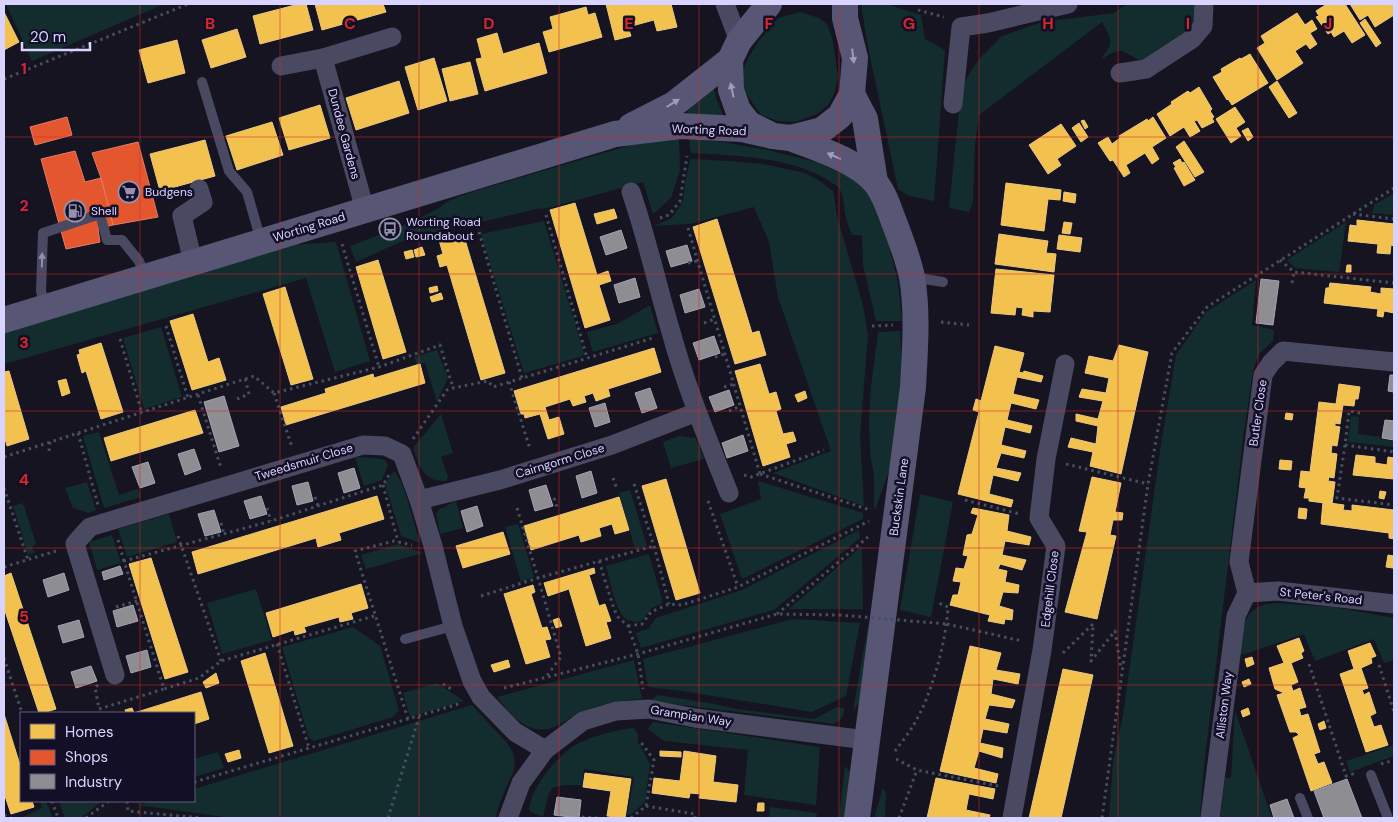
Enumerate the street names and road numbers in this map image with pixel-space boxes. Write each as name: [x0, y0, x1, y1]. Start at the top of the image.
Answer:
street label: Dundee Gardens: [324, 87, 364, 181]
street label: Worting Road: [671, 121, 747, 139]
street label: Worting Road: [271, 208, 347, 246]
street label: Butler Close: [1245, 378, 1271, 447]
street label: Tweedsmuir Close: [253, 439, 355, 484]
street label: Cairngorm Close: [513, 440, 607, 482]
street label: Buckskin Lane: [886, 457, 912, 537]
street label: Edgehill Close: [1037, 550, 1063, 628]
street label: St Peter's Road: [1279, 584, 1363, 608]
street label: Alliston Way: [1212, 670, 1236, 740]
street label: Grampian Way: [649, 702, 733, 730]

